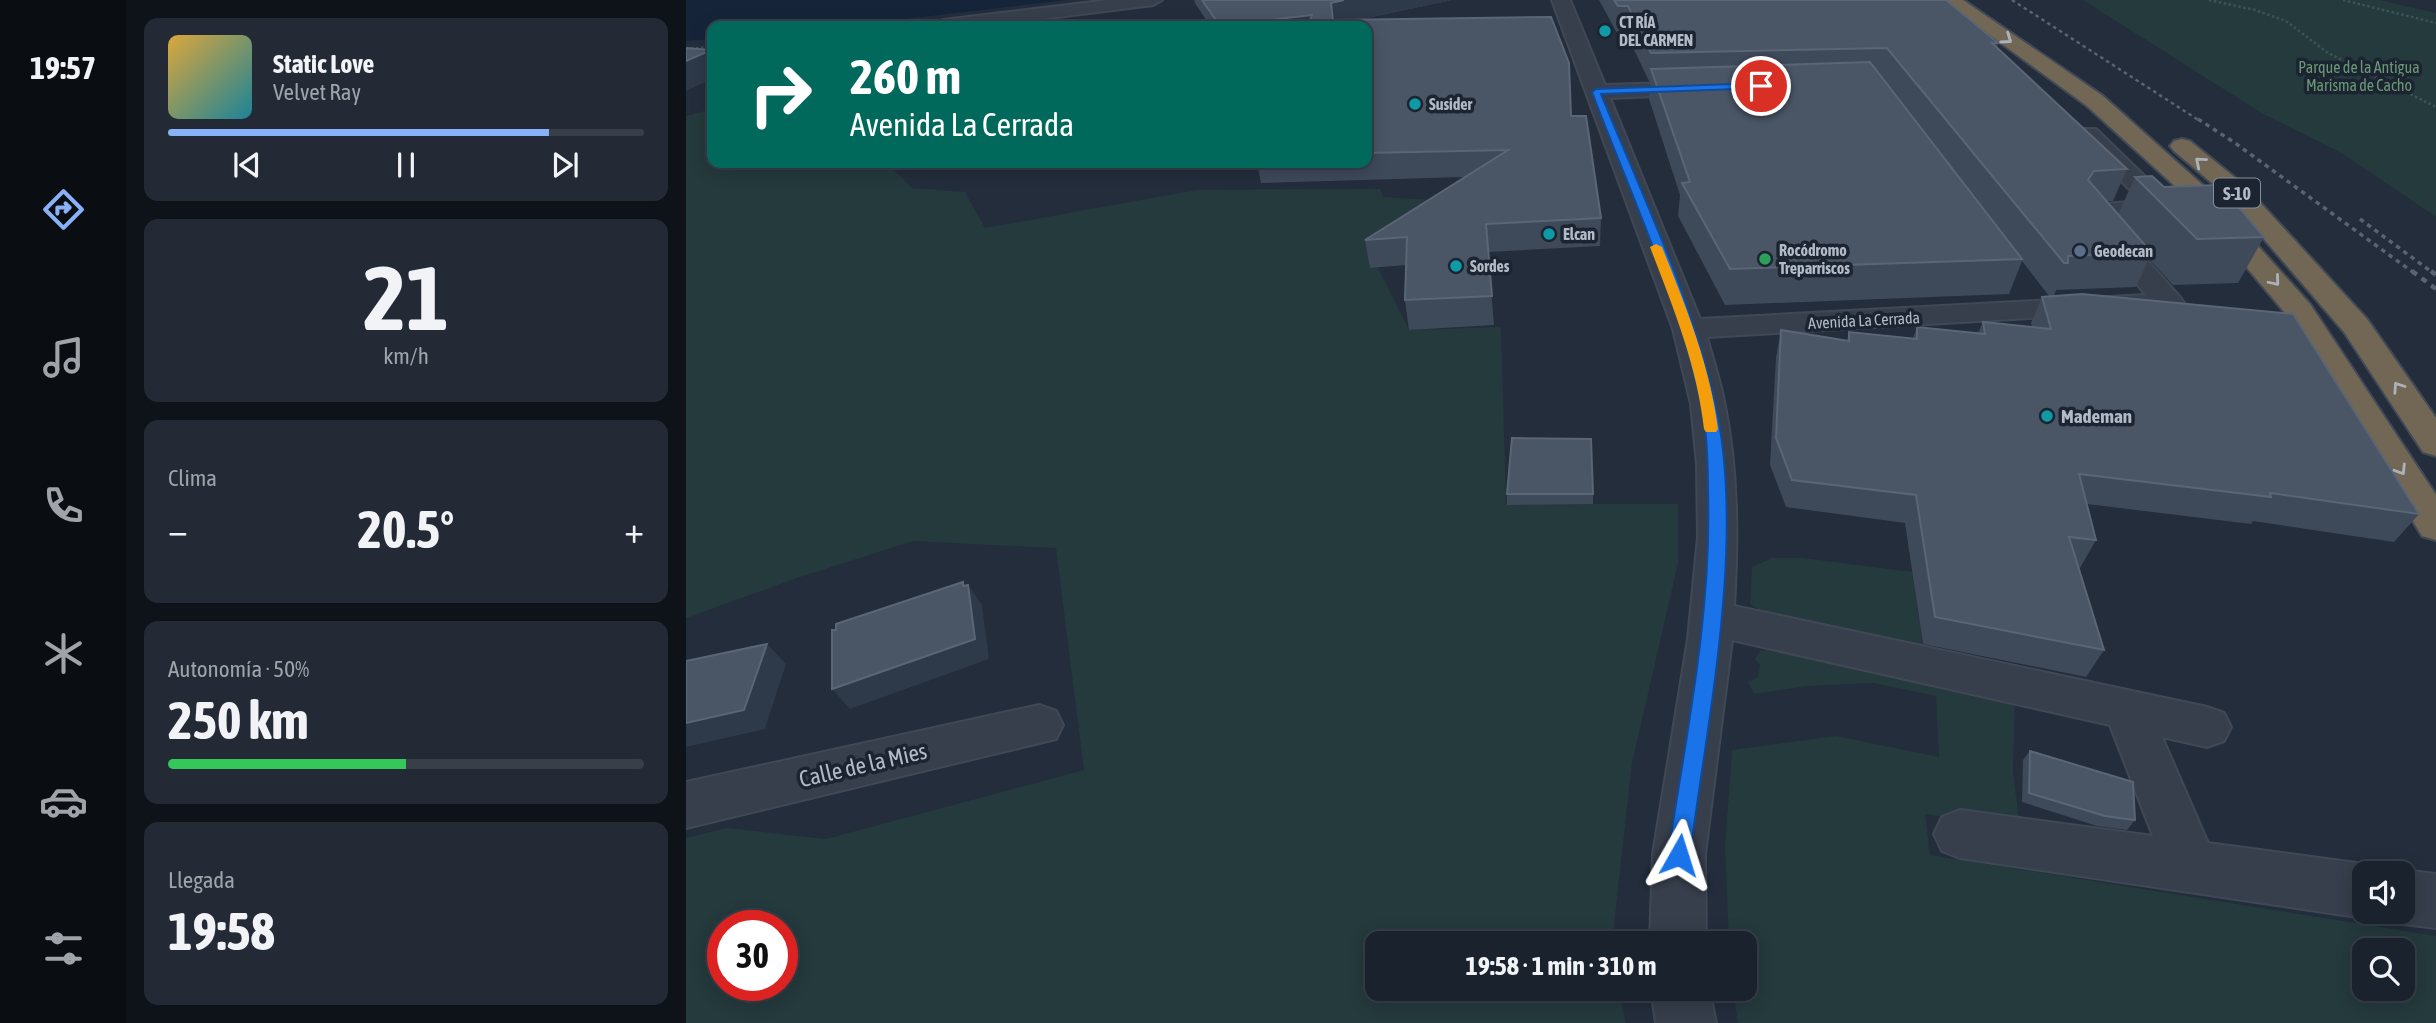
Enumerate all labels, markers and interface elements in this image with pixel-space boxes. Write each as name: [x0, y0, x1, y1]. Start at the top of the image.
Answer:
place label: CT RÍA DEL CARMEN: [1619, 13, 1693, 49]
marker: CT RÍA DEL CARMEN: [1597, 23, 1613, 39]
one-way arrow: [1999, 31, 2012, 43]
text: 260 m: [850, 48, 961, 104]
text: 19:57: [30, 49, 96, 86]
text: Static Love: [273, 49, 374, 79]
icon: right: [735, 49, 826, 140]
pin: [1731, 56, 1791, 116]
park label: Parque de la Antigua Marisma de Cacho: [2298, 58, 2420, 94]
icon: arrive: [1742, 67, 1780, 105]
text: Velvet Ray: [273, 79, 361, 105]
place label: Susider: [1429, 95, 1473, 113]
marker: Susider: [1407, 96, 1423, 112]
text: Avenida La Cerrada: [850, 106, 1074, 143]
icon: previous: [228, 146, 266, 184]
icon: pause: [387, 146, 425, 184]
icon: next: [546, 146, 584, 184]
one-way arrow: [2196, 158, 2209, 170]
road number: S-10: [2214, 178, 2260, 208]
icon: directions: [39, 185, 88, 234]
place label: Elcan: [1563, 225, 1595, 243]
marker: Elcan: [1541, 226, 1557, 242]
place label: Rocódromo Treparriscos: [1779, 241, 1850, 277]
place label: Geodecan: [2094, 242, 2153, 260]
marker: Geodecan: [2072, 243, 2088, 259]
text: 21: [363, 245, 449, 349]
marker: Rocódromo Treparriscos: [1757, 251, 1773, 267]
place label: Sordes: [1470, 257, 1510, 275]
marker: Sordes: [1448, 258, 1464, 274]
one-way arrow: [2267, 273, 2279, 286]
street label: Avenida La Cerrada: [1808, 308, 1920, 332]
icon: music: [39, 333, 88, 382]
text: km/h: [383, 343, 429, 369]
one-way arrow: [2393, 382, 2406, 395]
place label: Mademan: [2061, 405, 2132, 427]
marker: Mademan: [2039, 408, 2055, 424]
one-way arrow: [2392, 462, 2405, 475]
text: Clima: [168, 465, 217, 491]
icon: phone: [39, 481, 88, 530]
text: 20.5°: [358, 499, 454, 559]
text: −: [168, 508, 188, 551]
text: +: [624, 508, 644, 551]
icon: climate: [39, 629, 88, 678]
text: Autonomía · 50%: [168, 656, 309, 682]
text: 250 km: [168, 690, 309, 750]
street label: Calle de la Mies: [797, 738, 929, 792]
icon: car: [39, 777, 88, 826]
position arrow: [1642, 818, 1716, 892]
map controls: [2352, 861, 2415, 1001]
button: sound: [2352, 861, 2415, 924]
text: Llegada: [168, 867, 235, 893]
text: 19:58: [168, 901, 275, 961]
speed limit sign: 30: [707, 910, 798, 1001]
icon: filters: [39, 924, 88, 973]
button: search: [2352, 938, 2415, 1001]
text: 19:58 · 1 min · 310 m: [1466, 951, 1656, 981]

